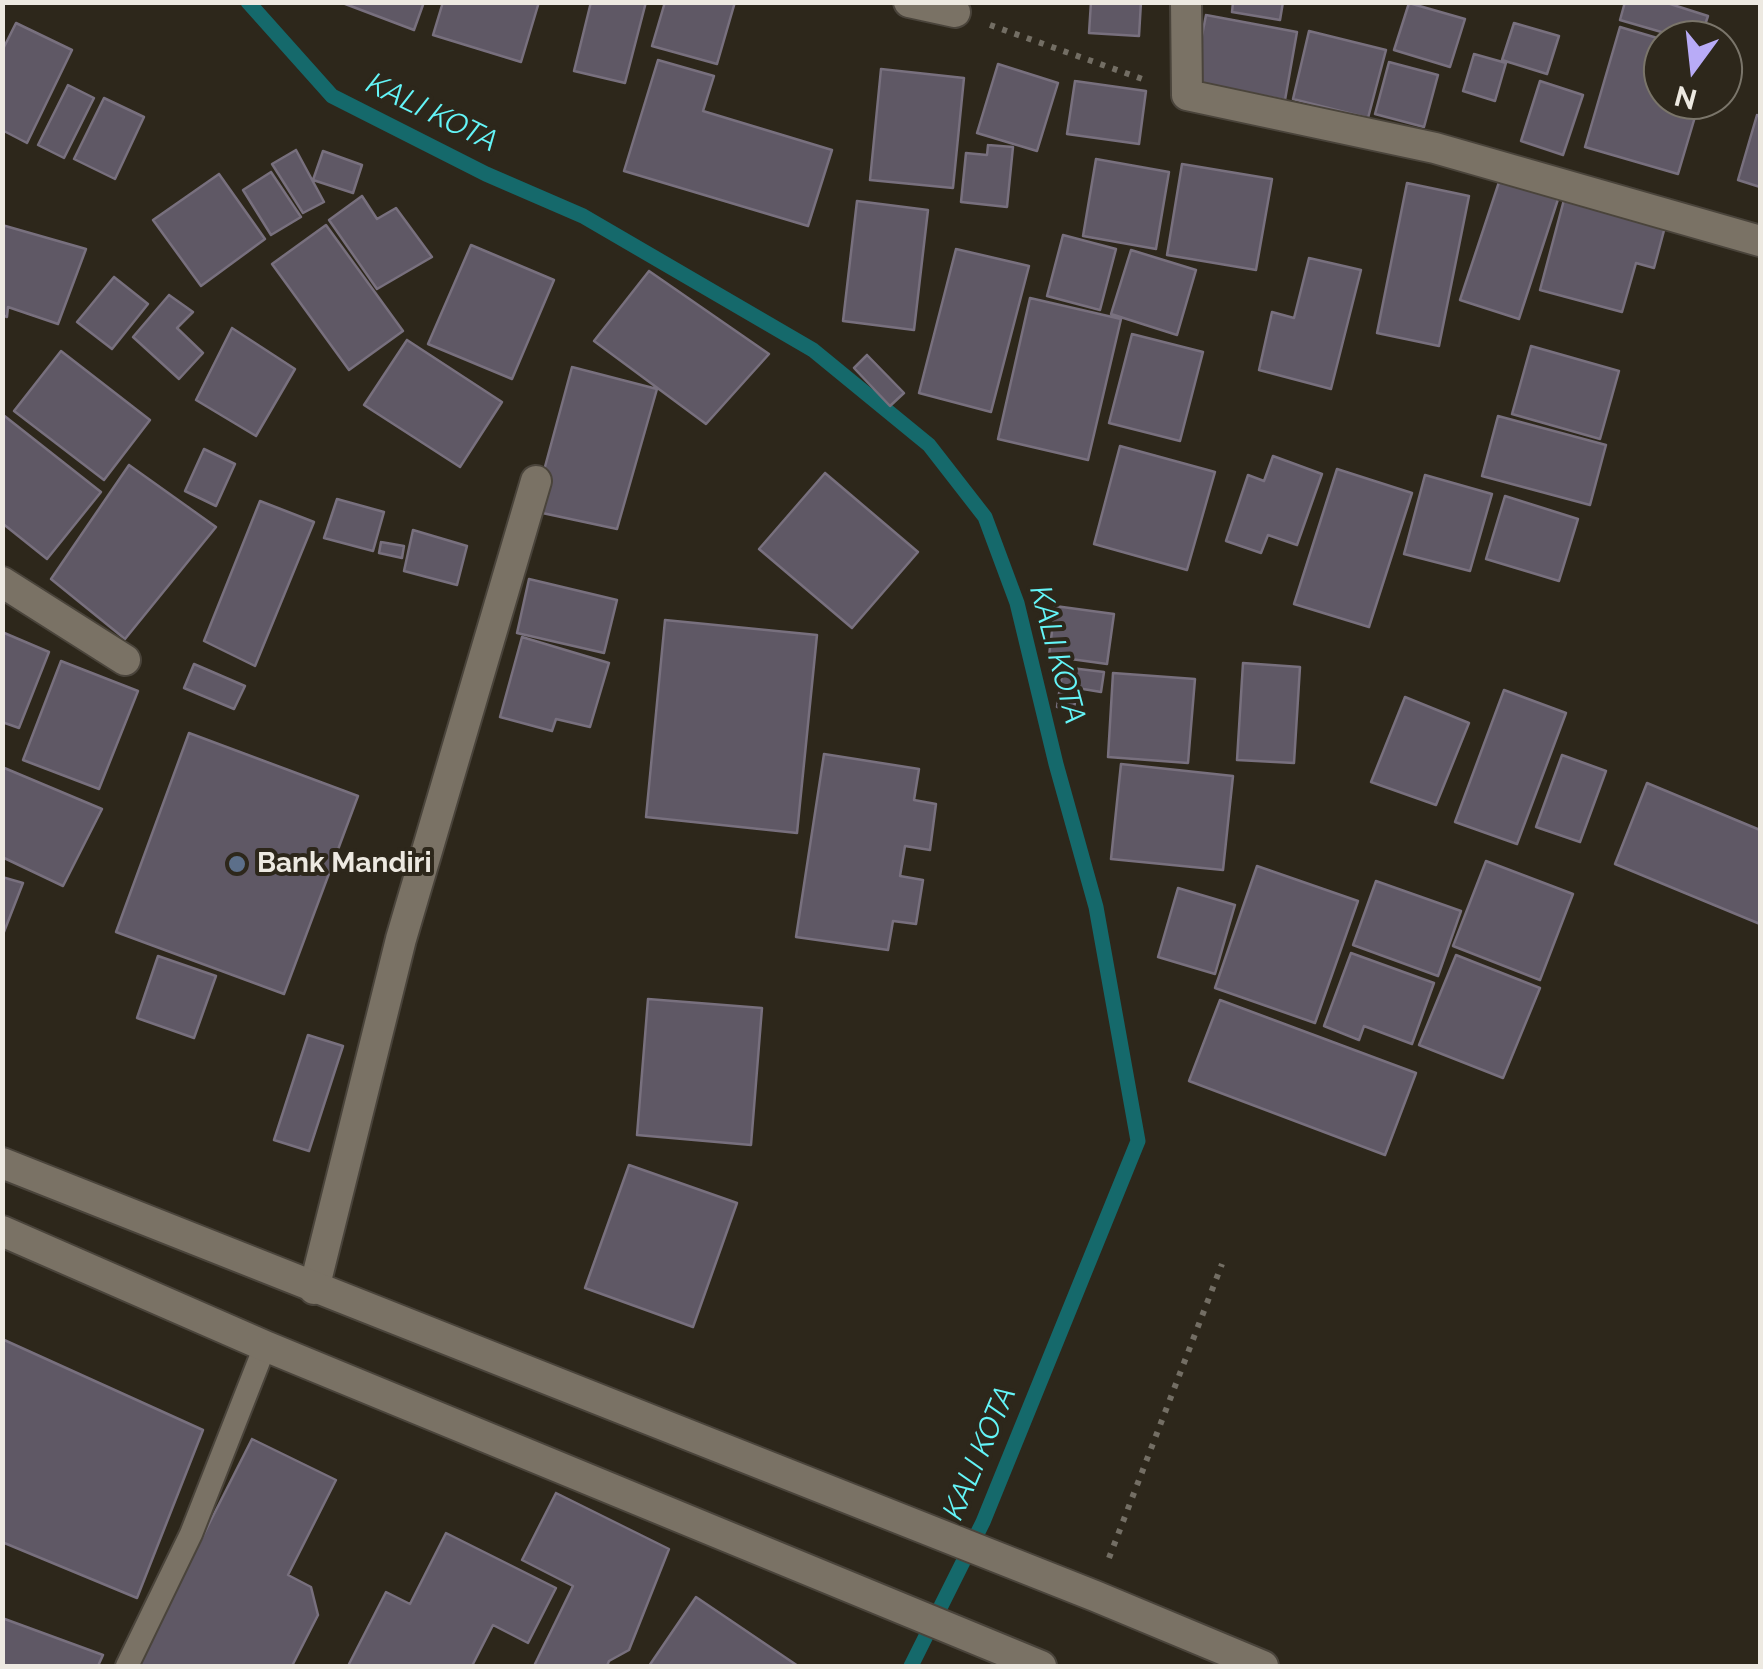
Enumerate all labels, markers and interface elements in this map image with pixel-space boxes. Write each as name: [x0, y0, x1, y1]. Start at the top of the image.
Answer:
north arrow: [1643, 20, 1743, 120]
water label: KALI KOTA: [360, 66, 504, 160]
text: N: [1671, 79, 1700, 116]
water label: KALI KOTA: [1021, 582, 1093, 728]
place label: Bank Mandiri: [257, 847, 432, 881]
marker: Bank Mandiri: [226, 853, 248, 875]
water label: KALI KOTA: [936, 1381, 1024, 1525]

